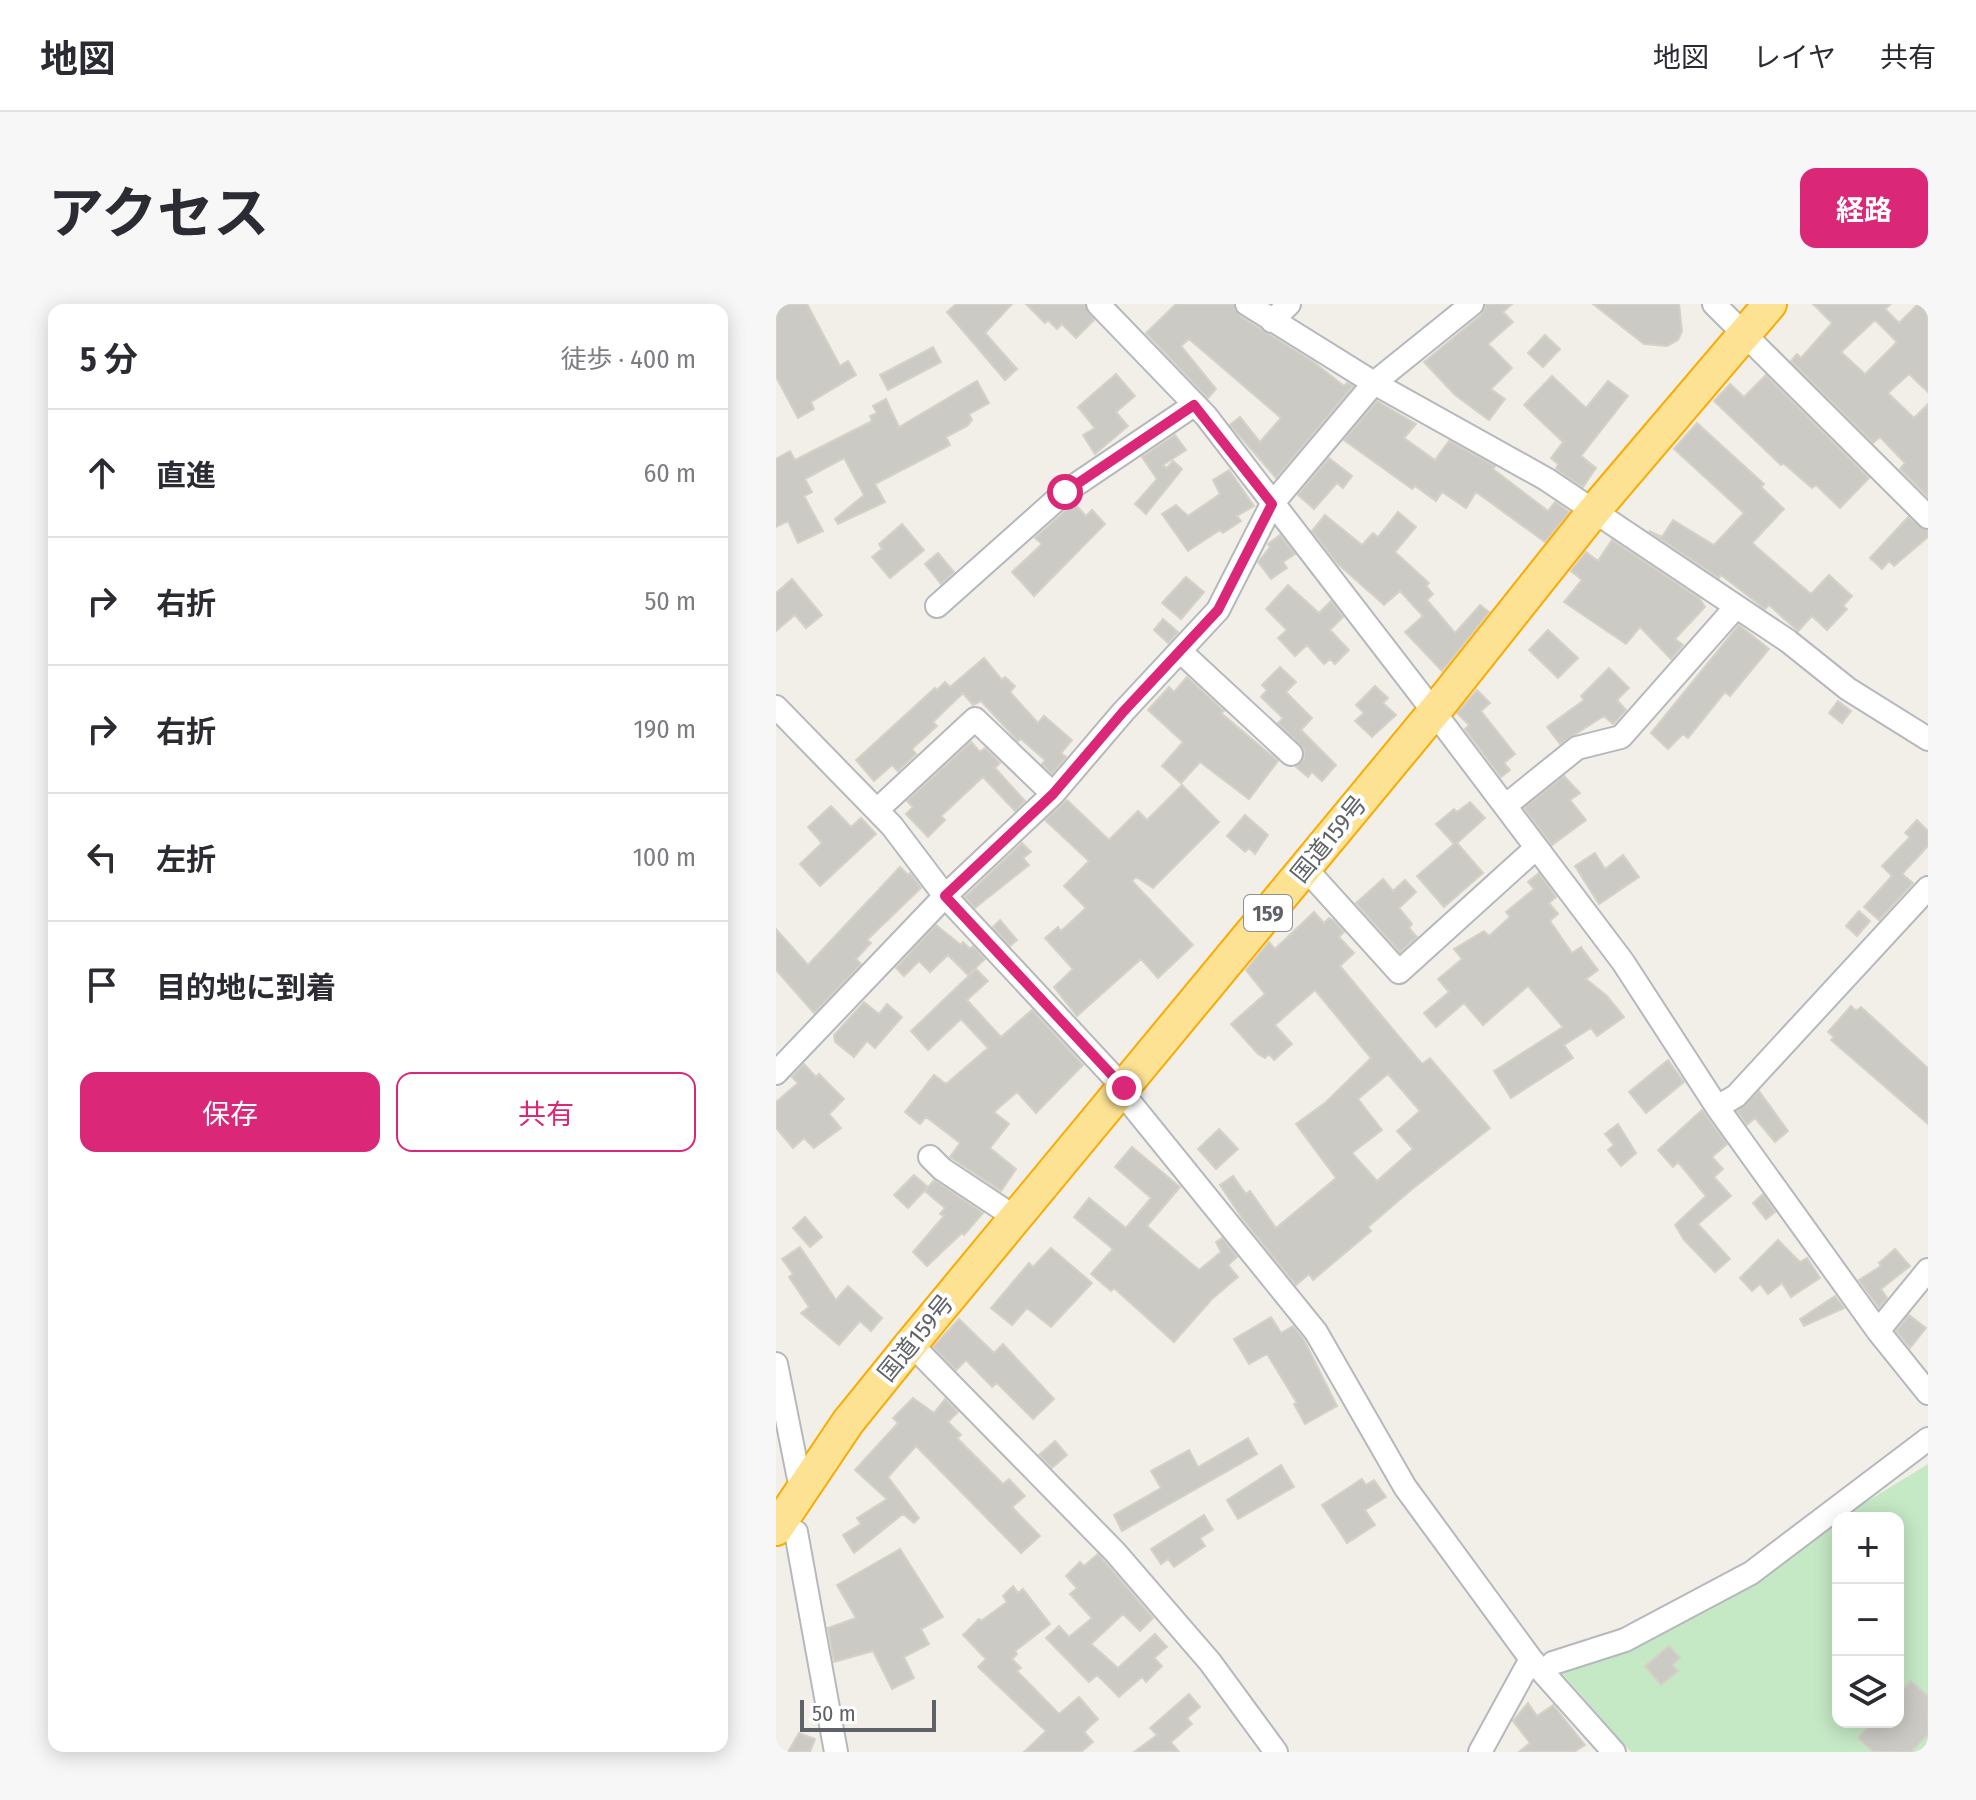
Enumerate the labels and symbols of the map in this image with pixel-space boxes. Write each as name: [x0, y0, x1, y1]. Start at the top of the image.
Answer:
route start: [1047, 474, 1083, 510]
street label: 国道159号: [1285, 790, 1373, 888]
road number: 159: [1244, 895, 1292, 931]
route end: [1106, 1070, 1142, 1106]
street label: 国道159号: [872, 1289, 960, 1387]
scale bar: [800, 1696, 936, 1732]

